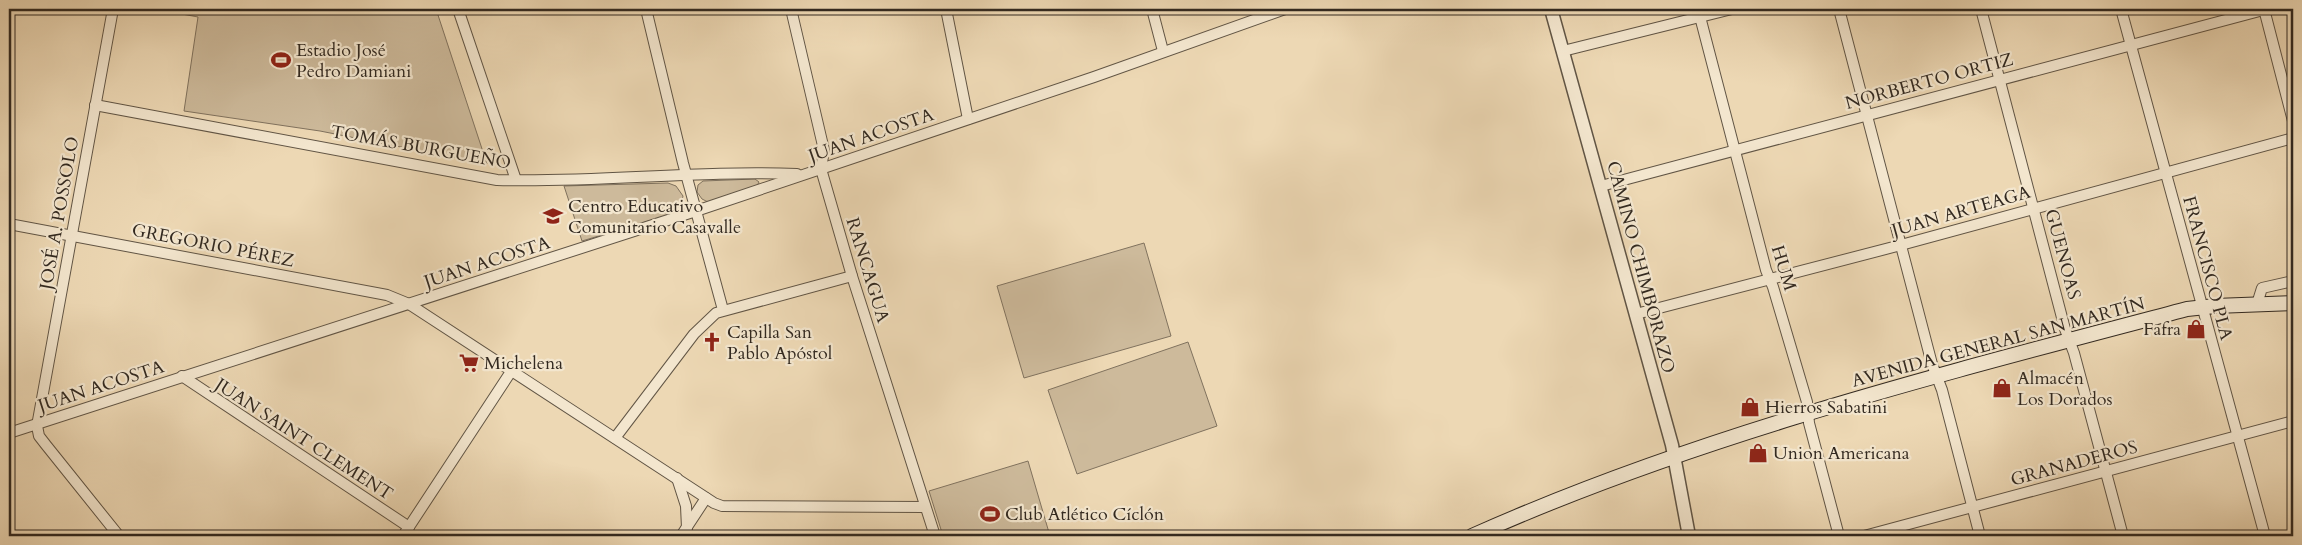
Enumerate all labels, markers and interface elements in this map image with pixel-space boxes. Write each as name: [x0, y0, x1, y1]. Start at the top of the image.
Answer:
place label: Estadio José Pedro Damiani: [296, 38, 411, 84]
street label: NORBERTO ORTIZ: [1842, 47, 2016, 116]
sports icon: Estadio José Pedro Damiani: [270, 49, 292, 71]
street label: JUAN ACOSTA: [802, 102, 937, 170]
street label: TOMÁS BURGUEÑO: [329, 119, 513, 176]
street label: JOSÉ A. POSSOLO: [33, 135, 85, 295]
street label: CAMINO CHIMBORAZO: [1600, 158, 1681, 376]
street label: JUAN ARTEAGA: [1886, 180, 2034, 244]
street label: FRANCISCO PLA: [2176, 193, 2239, 343]
place label: Centro Educativo Comunitario Casavalle: [568, 194, 741, 240]
school or university icon: Centro Educativo Comunitario Casavalle: [542, 205, 564, 227]
street label: GUENOAS: [2038, 206, 2087, 302]
street label: RANCAGUA: [840, 214, 895, 326]
street label: GREGORIO PÉREZ: [130, 217, 296, 273]
street label: JUAN ACOSTA: [418, 230, 553, 296]
street label: HUM: [1765, 242, 1802, 294]
street label: AVENIDA GENERAL SAN MARTÍN: [1849, 291, 2148, 394]
place label: Fafra: [2143, 317, 2181, 342]
shop icon: Fafra: [2185, 318, 2207, 340]
place label: Capilla San Pablo Apóstol: [727, 320, 833, 366]
church icon: Capilla San Pablo Apóstol: [701, 331, 723, 353]
place label: Michelena: [484, 351, 563, 376]
supermarket icon: Michelena: [458, 352, 480, 374]
street label: JUAN ACOSTA: [32, 354, 167, 420]
place label: Almacén Los Dorados: [2017, 366, 2113, 412]
street label: JUAN SAINT CLEMENT: [207, 371, 398, 506]
shop icon: Almacén Los Dorados: [1991, 377, 2013, 399]
place label: Hierros Sabatini: [1765, 395, 1887, 420]
shop icon: Hierros Sabatini: [1739, 396, 1761, 418]
street label: GRANADEROS: [2008, 435, 2140, 492]
place label: Union Americana: [1773, 441, 1910, 466]
shop icon: Union Americana: [1747, 442, 1769, 464]
place label: Club Atlético Cíclón: [1005, 502, 1165, 527]
sports icon: Club Atlético Cíclón: [979, 503, 1001, 525]

